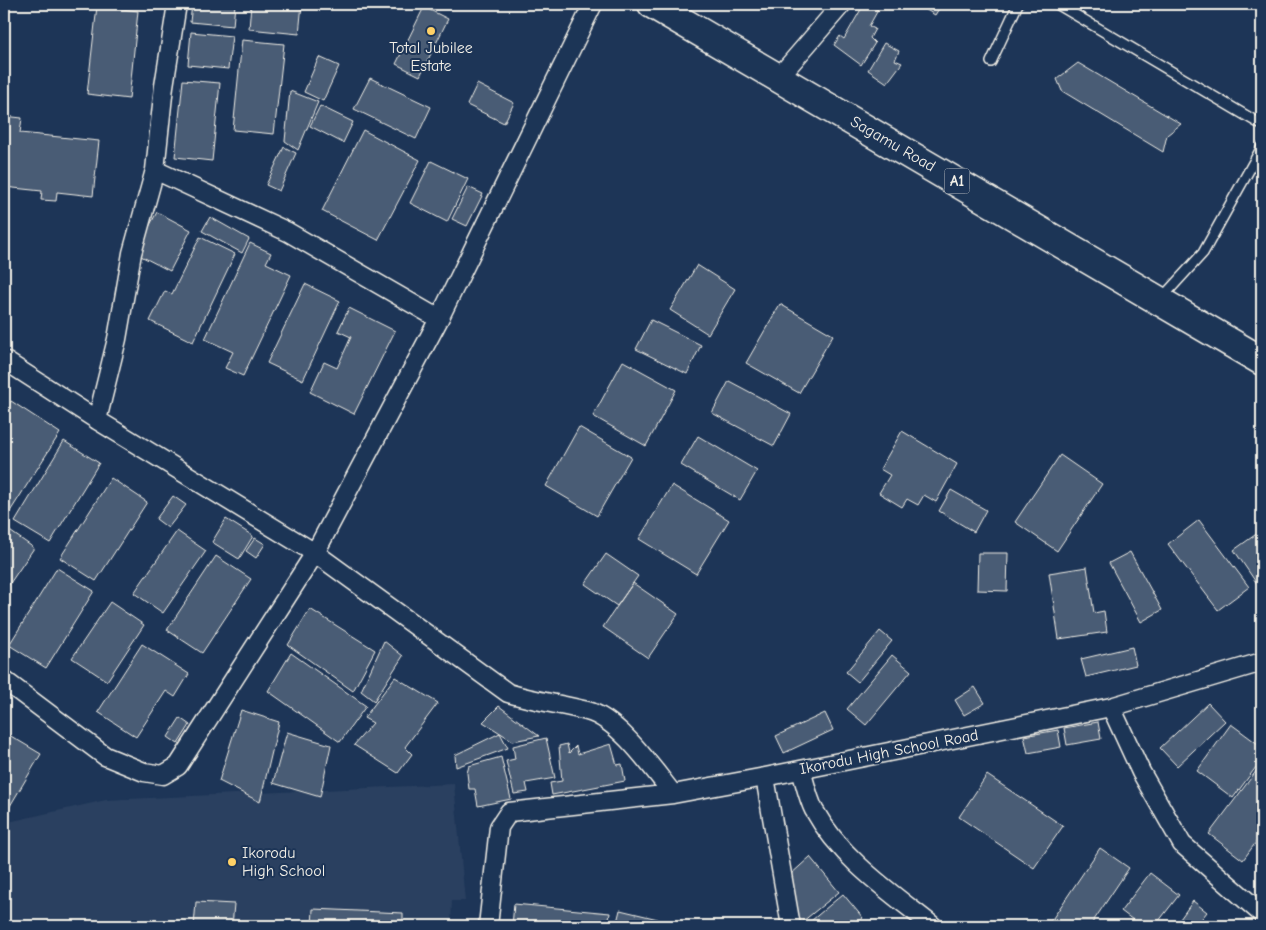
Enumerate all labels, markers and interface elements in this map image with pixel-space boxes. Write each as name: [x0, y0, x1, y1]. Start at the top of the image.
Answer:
marker: Total Jubilee Estate: [425, 25, 437, 37]
place label: Total Jubilee Estate: [389, 39, 473, 75]
street label: Sagamu Road: [847, 112, 939, 176]
road number: A1: [944, 168, 970, 194]
street label: Ikorodu High School Road: [798, 726, 980, 778]
place label: Ikorodu High School: [242, 844, 325, 880]
marker: Ikorodu High School: [226, 856, 238, 868]

